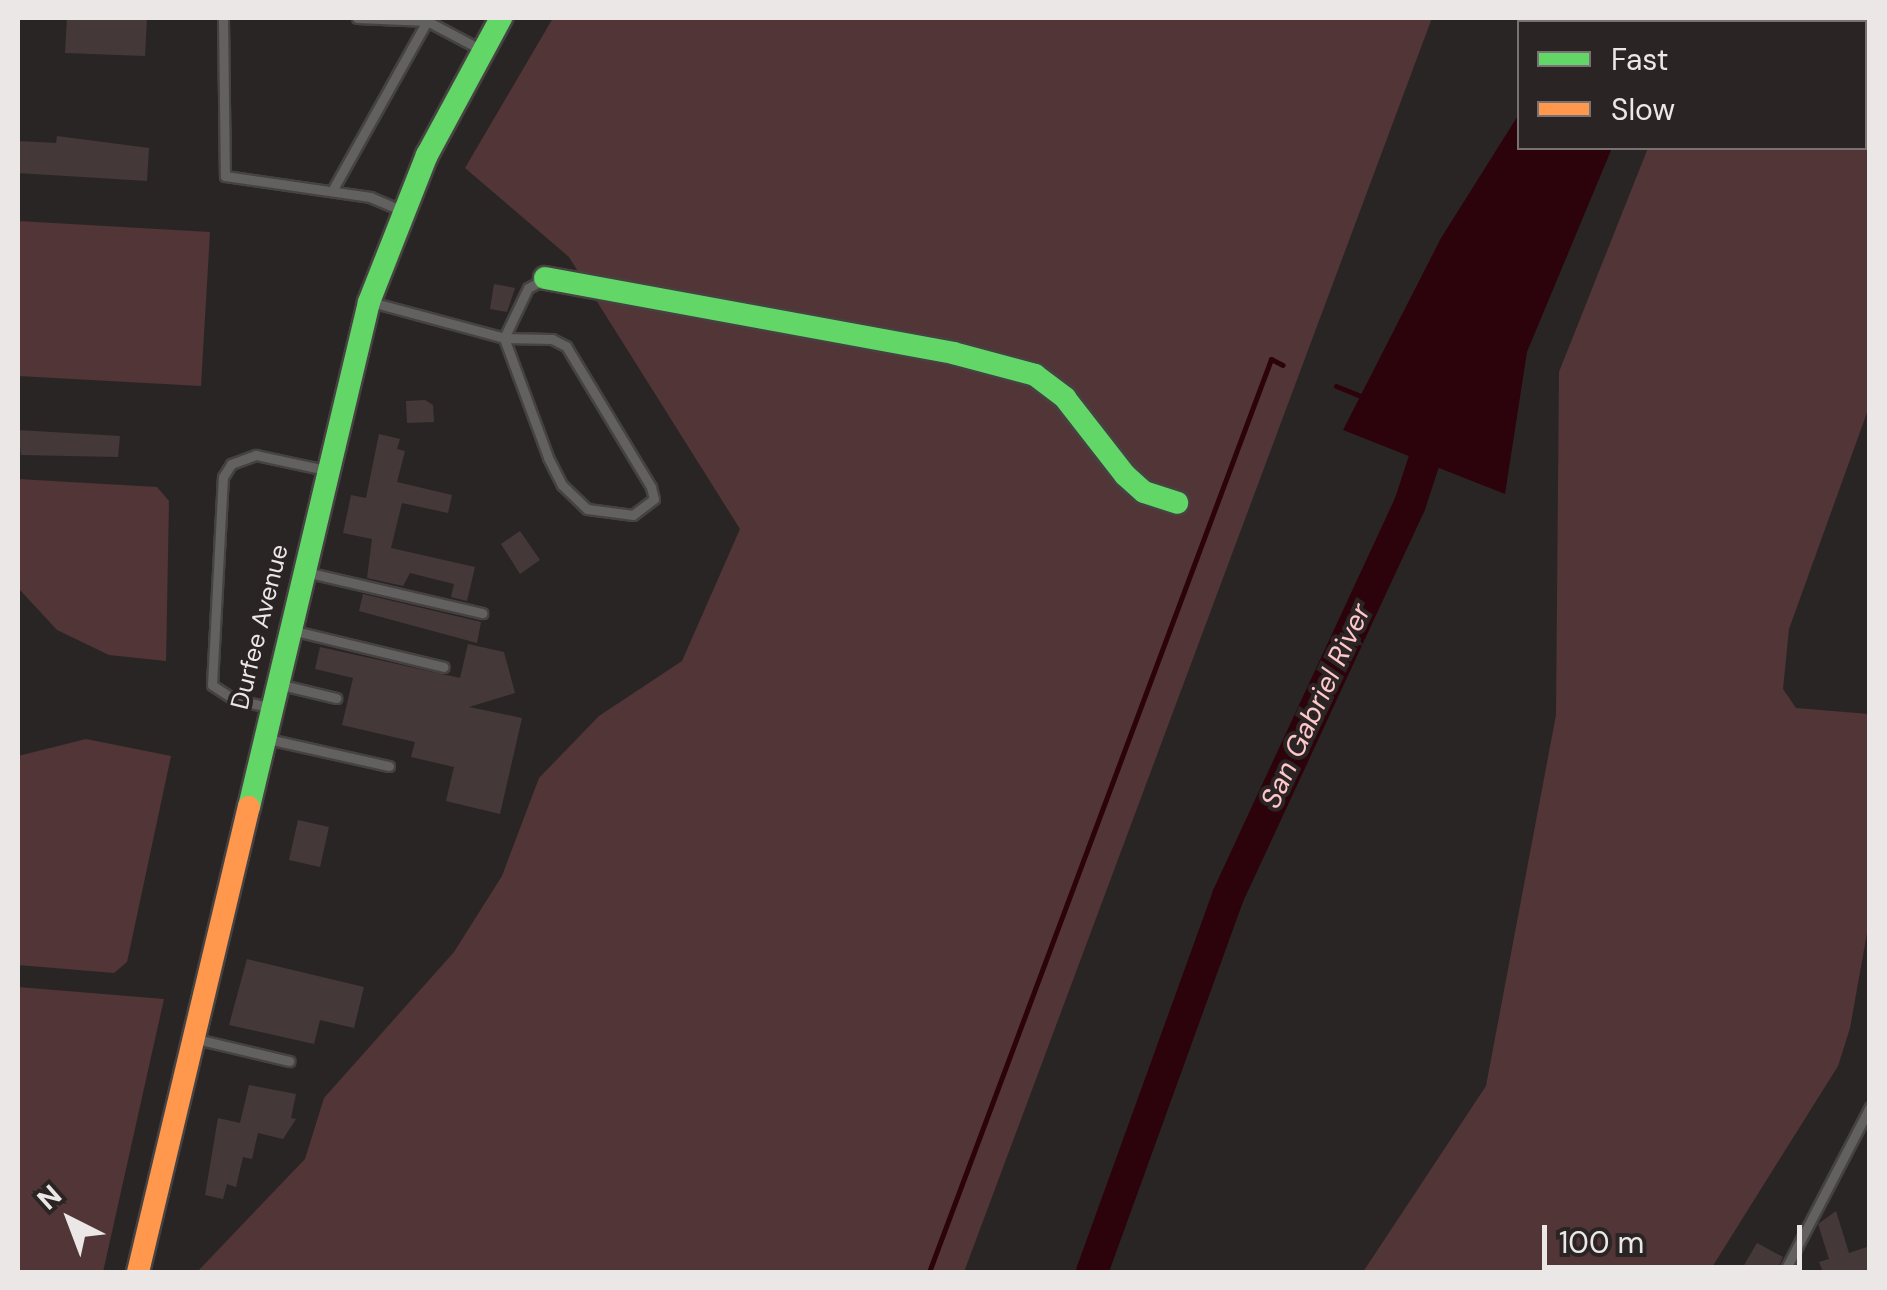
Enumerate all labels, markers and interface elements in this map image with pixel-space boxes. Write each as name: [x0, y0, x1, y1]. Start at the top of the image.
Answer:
legend: [1517, 20, 1867, 150]
text: Fast: [1611, 40, 1669, 79]
text: Slow: [1611, 90, 1675, 129]
street label: Durfee Avenue: [225, 541, 295, 713]
water label: San Gabriel River: [1254, 598, 1378, 814]
north arrow: [20, 1170, 120, 1270]
text: N: [30, 1177, 70, 1218]
scale bar: [1547, 1205, 1807, 1267]
text: 100 m: [1559, 1223, 1644, 1262]

